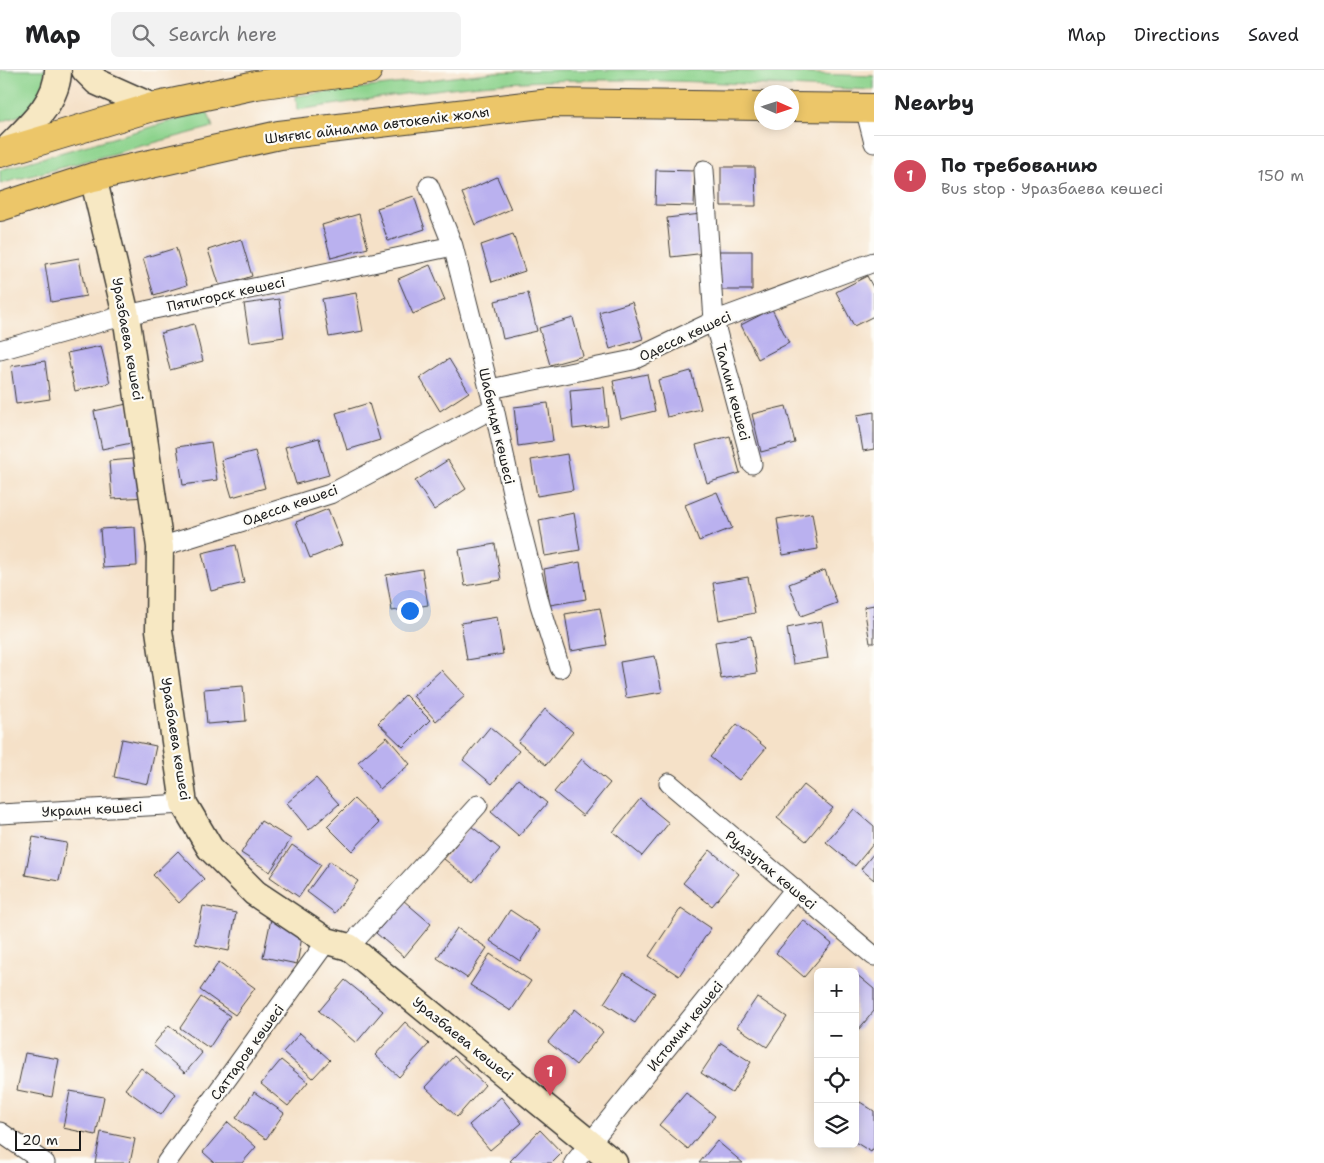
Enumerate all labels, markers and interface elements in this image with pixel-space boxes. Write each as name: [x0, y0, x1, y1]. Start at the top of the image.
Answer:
search box: [111, 12, 461, 57]
text: Map: [25, 19, 81, 51]
icon: search: [129, 21, 157, 49]
text: Search here: [169, 22, 277, 47]
text: Map: [1068, 23, 1106, 47]
text: Directions: [1134, 23, 1220, 47]
text: Saved: [1248, 23, 1299, 47]
north arrow: [754, 85, 799, 130]
text: Nearby: [894, 89, 974, 117]
street label: Шығыс айналма автокөлік жолы: [264, 102, 490, 148]
text: По требованию: [941, 153, 1098, 178]
text: 1: [906, 165, 914, 186]
text: 150 m: [1257, 165, 1304, 186]
text: Bus stop · Уразбаева көшесі: [941, 178, 1163, 199]
street label: Пятигорск көшесі: [165, 273, 287, 315]
street label: Уразбаева көшесі: [108, 276, 148, 402]
street label: Одесса көшесі: [636, 307, 734, 365]
street label: Таллин көшесі: [711, 341, 755, 443]
street label: Шабынды көшесі: [475, 366, 519, 486]
street label: Одесса көшесі: [240, 480, 340, 530]
your location: [397, 598, 423, 624]
street label: Уразбаева көшесі: [157, 676, 195, 802]
street label: Украин көшесі: [41, 797, 143, 821]
street label: Рудзутак көшесі: [722, 827, 820, 913]
map controls: [814, 968, 859, 1148]
button: +: [814, 968, 859, 1013]
street label: Истомин көшесі: [643, 977, 727, 1075]
street label: Уразбаева көшесі: [409, 993, 517, 1085]
street label: Саттаров көшесі: [206, 1000, 288, 1104]
button: −: [814, 1013, 859, 1058]
pin: 1: [534, 1055, 566, 1096]
button: locate: [814, 1058, 859, 1103]
button: layers: [814, 1103, 859, 1148]
scale bar: [15, 1128, 81, 1151]
text: 20 m: [22, 1131, 58, 1149]

